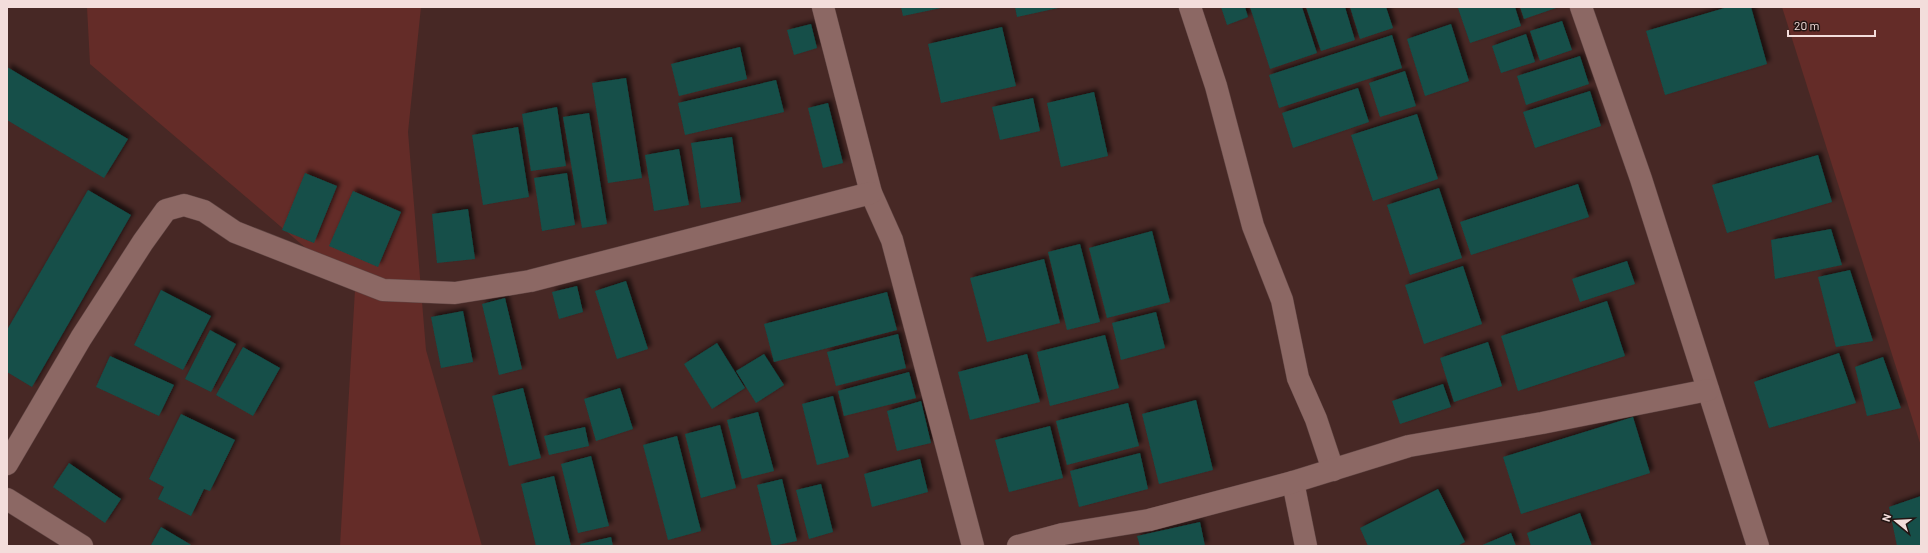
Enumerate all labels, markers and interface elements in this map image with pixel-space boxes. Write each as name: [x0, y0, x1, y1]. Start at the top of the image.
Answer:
scale bar: [1788, 12, 1875, 38]
text: 20 m: [1794, 18, 1820, 32]
north arrow: [1876, 501, 1916, 541]
text: N: [1879, 512, 1893, 523]

